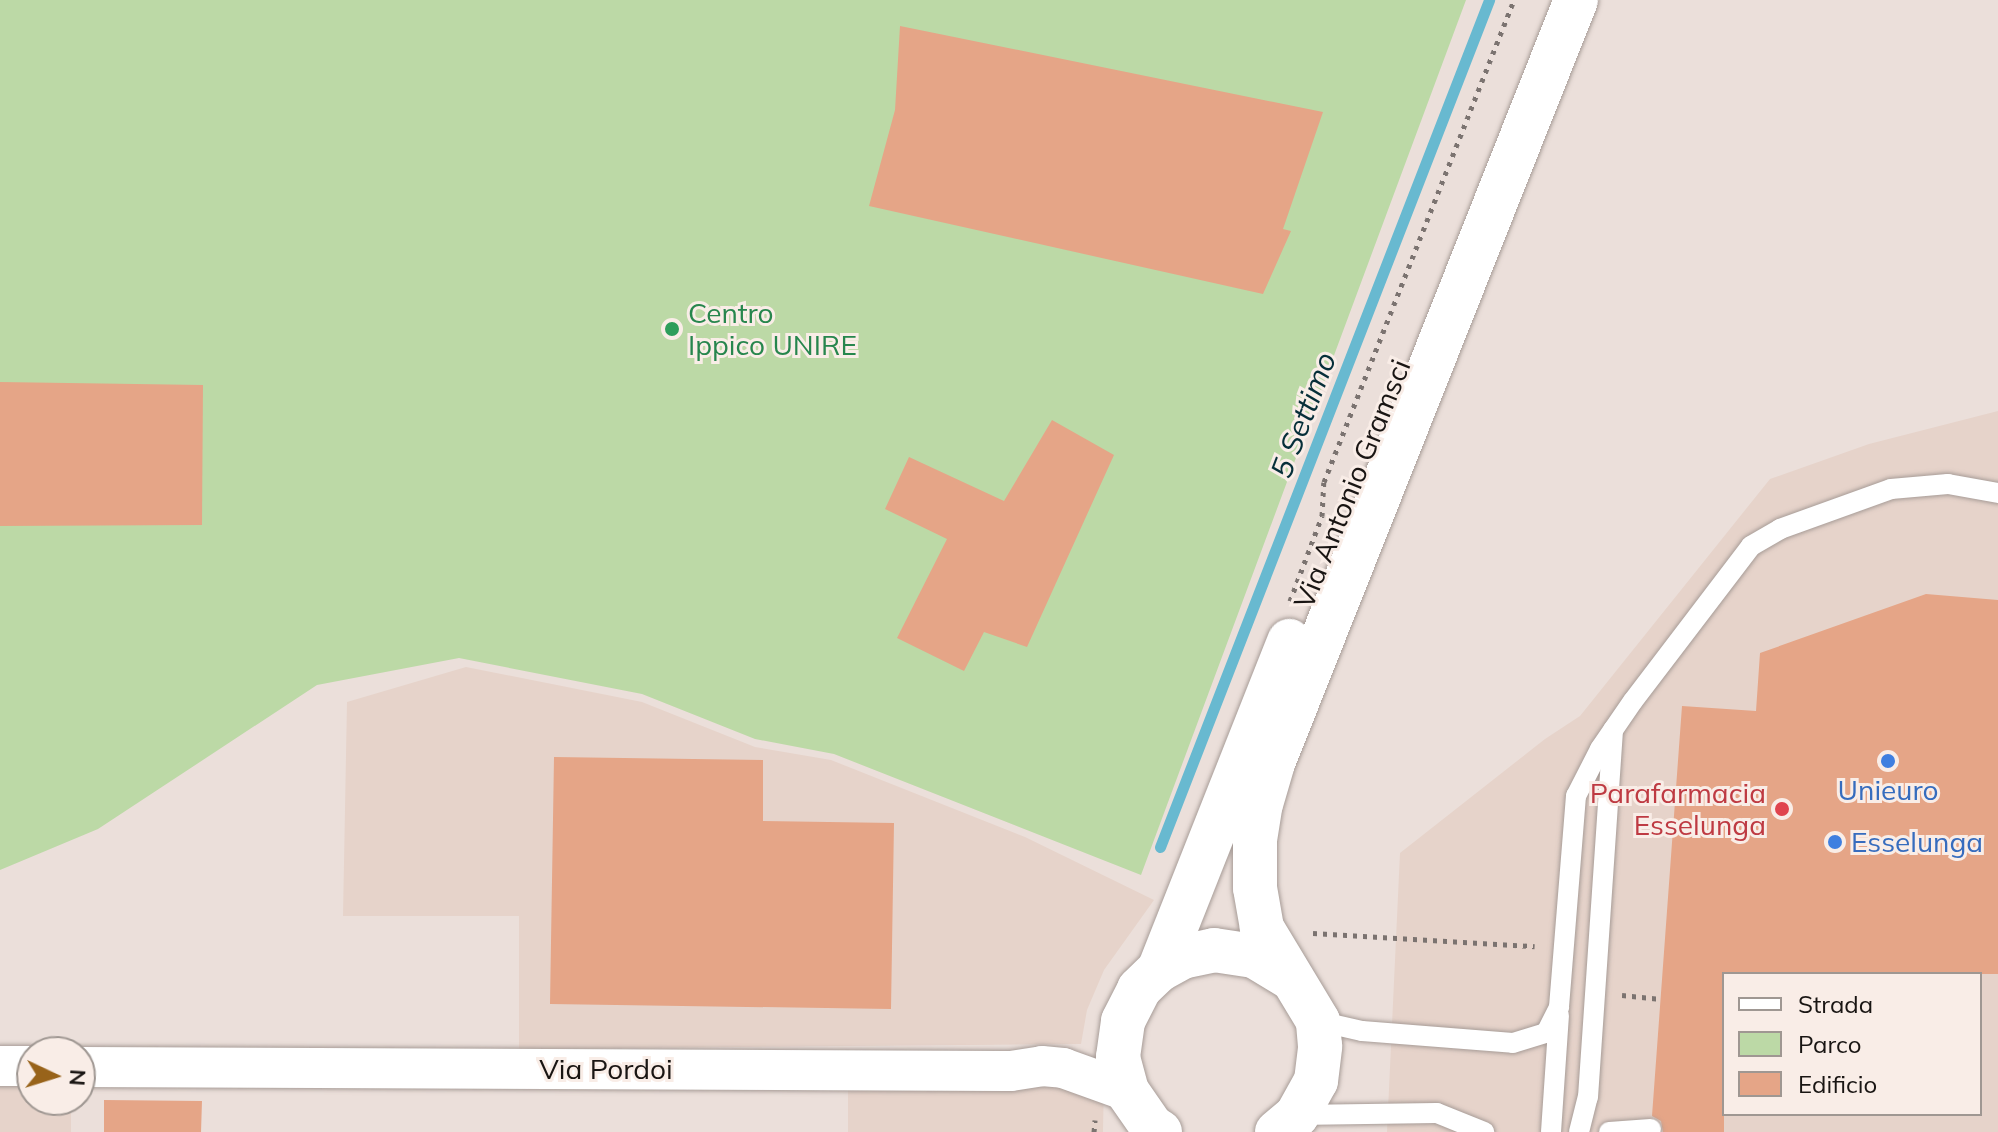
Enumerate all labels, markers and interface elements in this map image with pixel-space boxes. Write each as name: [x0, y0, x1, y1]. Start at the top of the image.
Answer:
place label: Centro Ippico UNIRE: [688, 296, 857, 362]
marker: Centro Ippico UNIRE: [663, 320, 681, 338]
water label: 5 Settimo: [1263, 347, 1343, 483]
street label: Via Antonio Gramsci: [1287, 355, 1417, 613]
marker: Unieuro: [1879, 752, 1897, 770]
place label: Unieuro: [1838, 773, 1938, 807]
place label: Parafarmacia Esselunga: [1590, 776, 1766, 842]
marker: Parafarmacia Esselunga: [1773, 800, 1791, 818]
place label: Esselunga: [1851, 825, 1983, 859]
marker: Esselunga: [1826, 833, 1844, 851]
legend: [1722, 972, 1982, 1116]
text: Strada: [1798, 989, 1873, 1019]
text: Parco: [1798, 1029, 1861, 1059]
north arrow: [16, 1036, 96, 1116]
street label: Via Pordoi: [539, 1052, 673, 1086]
text: N: [63, 1068, 92, 1087]
text: Edificio: [1798, 1069, 1877, 1099]

